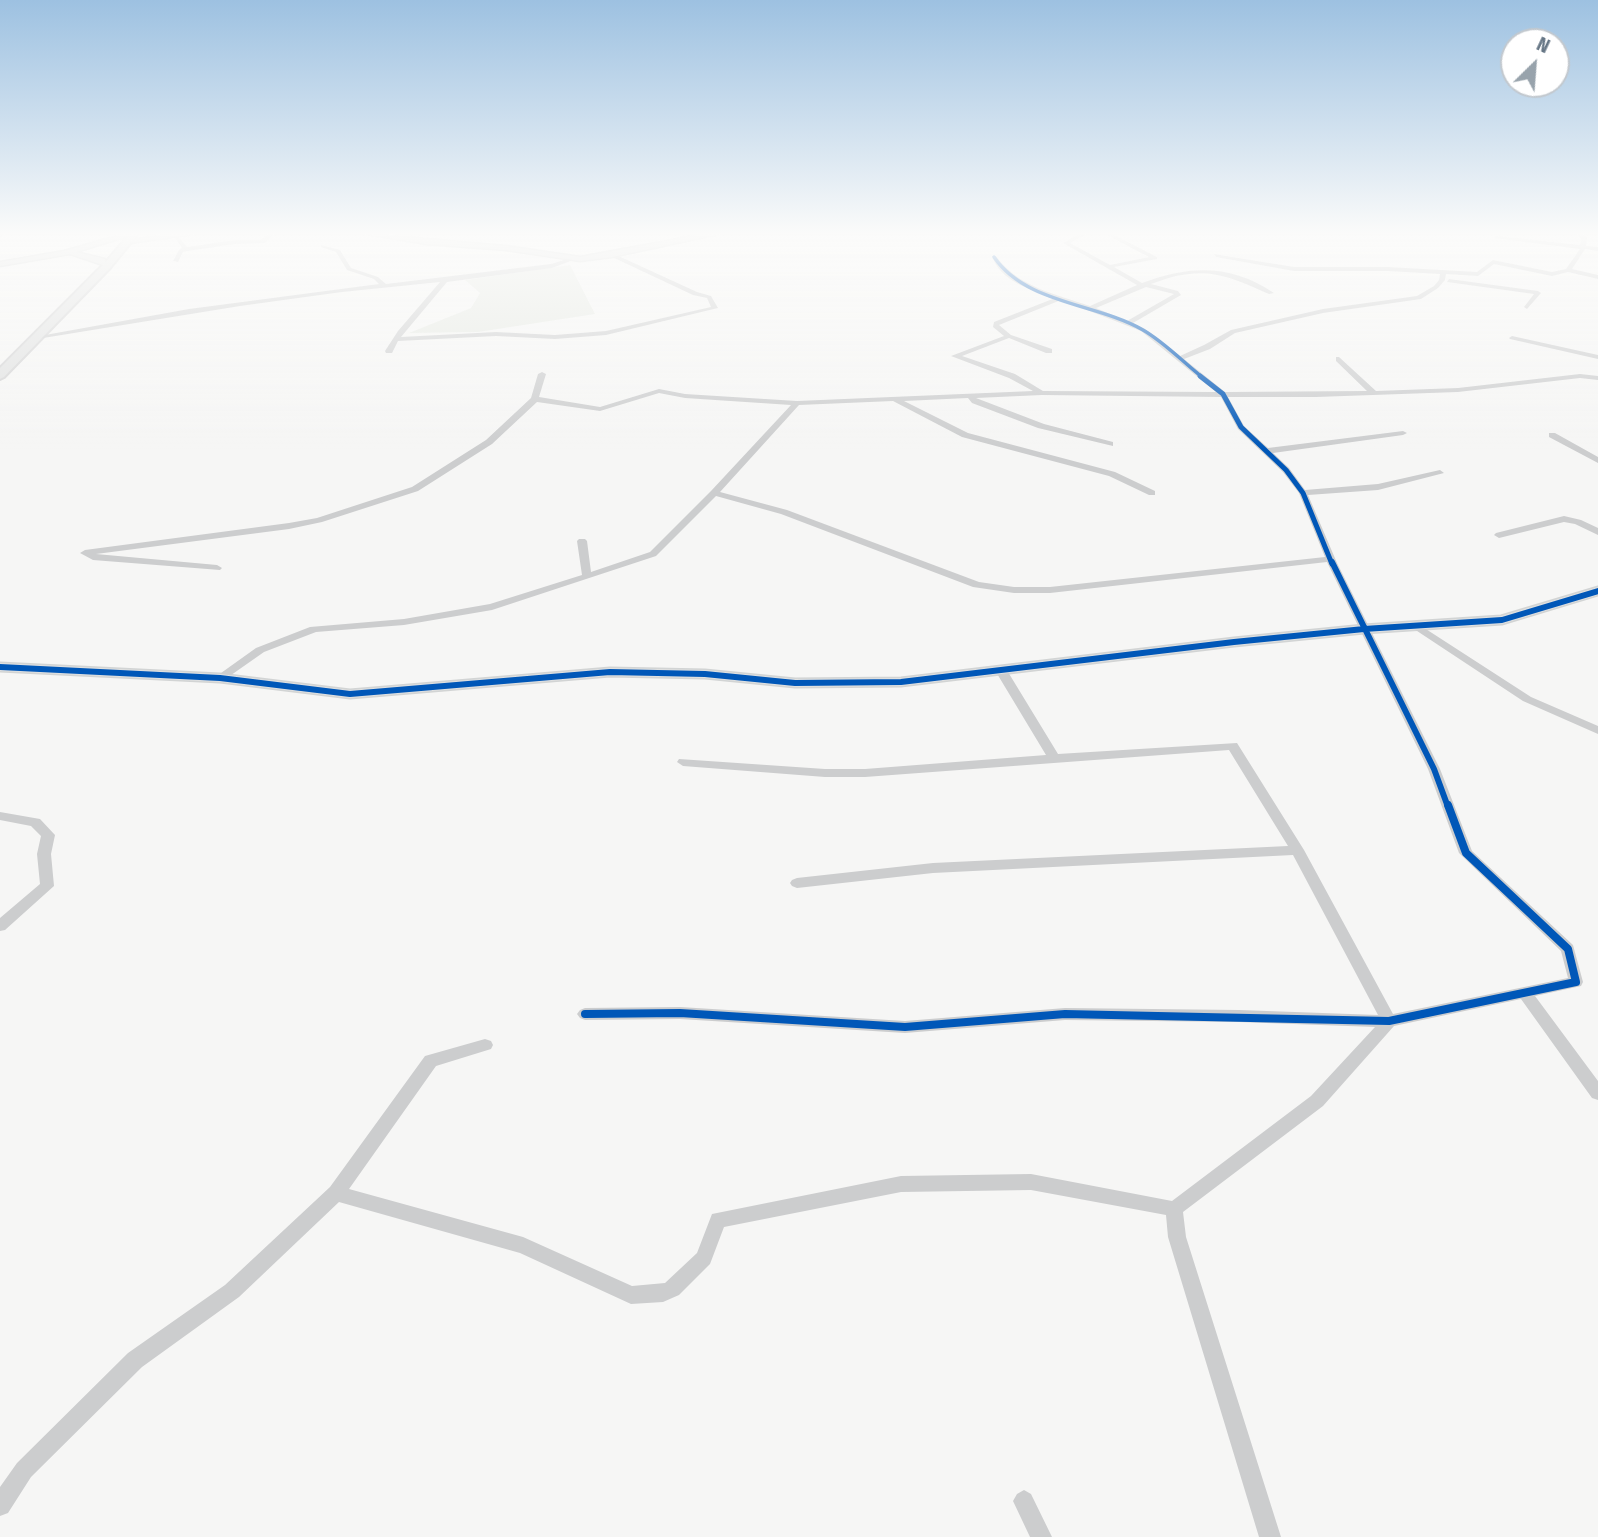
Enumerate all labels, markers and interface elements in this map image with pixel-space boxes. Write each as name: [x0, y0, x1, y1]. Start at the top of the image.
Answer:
north arrow: [1500, 28, 1570, 98]
text: N: [1533, 32, 1553, 58]

